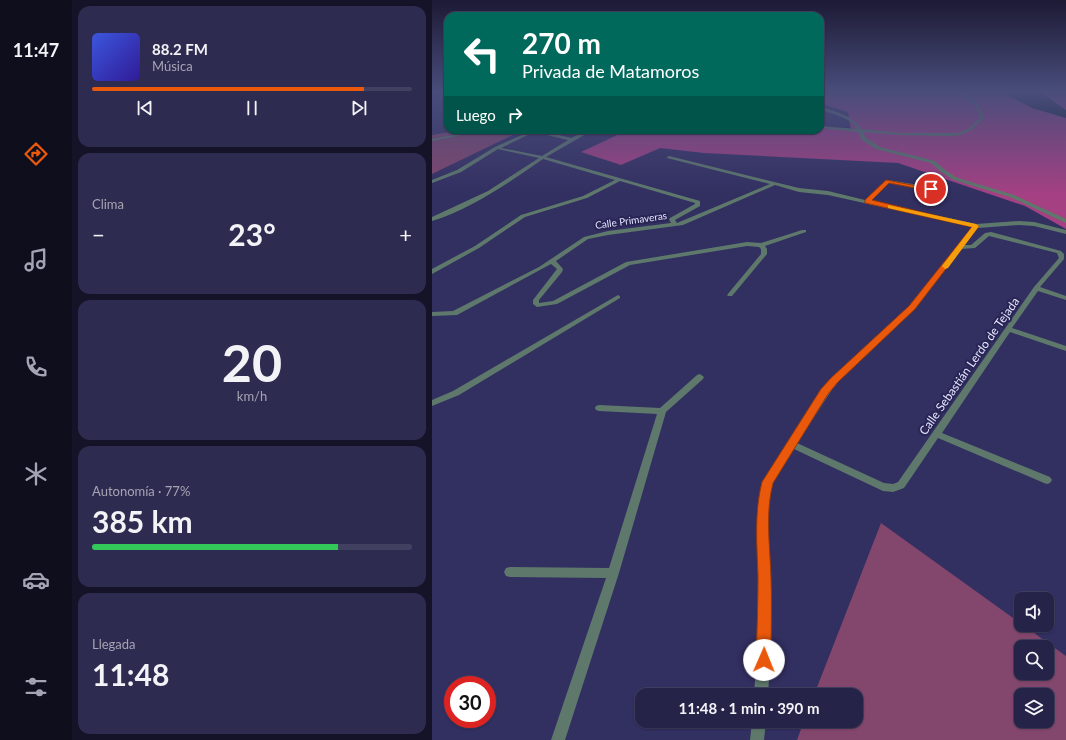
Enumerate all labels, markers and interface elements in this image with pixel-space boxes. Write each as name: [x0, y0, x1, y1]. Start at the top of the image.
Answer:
text: 270 m: [522, 26, 601, 60]
icon: left: [456, 28, 508, 80]
text: 11:47: [13, 39, 59, 61]
text: 88.2 FM: [152, 40, 208, 58]
text: Música: [152, 58, 193, 74]
text: Privada de Matamoros: [522, 60, 699, 82]
icon: previous: [134, 97, 156, 119]
icon: pause: [241, 97, 263, 119]
icon: next: [348, 97, 370, 119]
icon: right: [504, 104, 526, 126]
text: Luego: [456, 106, 496, 124]
icon: directions: [22, 140, 50, 168]
pin: [914, 172, 948, 206]
icon: arrive: [920, 178, 942, 200]
text: Clima: [92, 196, 124, 212]
street label: Calle Primaveras: [594, 209, 668, 231]
text: 23°: [228, 216, 276, 252]
text: −: [92, 221, 105, 248]
text: +: [399, 221, 412, 248]
icon: music: [22, 246, 50, 274]
street label: Calle Sebastián Lerdo de Tejada: [916, 294, 1022, 438]
text: 20: [222, 331, 282, 393]
icon: phone: [22, 353, 50, 381]
text: km/h: [237, 388, 267, 404]
icon: climate: [22, 460, 50, 488]
text: Autonomía · 77%: [92, 483, 190, 499]
text: 385 km: [92, 503, 193, 539]
icon: car: [22, 566, 50, 594]
map controls: [1014, 592, 1054, 728]
button: sound: [1014, 592, 1054, 632]
text: Llegada: [92, 636, 136, 652]
position arrow: [743, 639, 785, 681]
button: search: [1014, 640, 1054, 680]
text: 11:48: [92, 656, 169, 692]
icon: filters: [22, 673, 50, 701]
speed limit sign: 30: [444, 676, 496, 728]
button: layers: [1014, 688, 1054, 728]
text: 11:48 · 1 min · 390 m: [679, 699, 819, 717]

